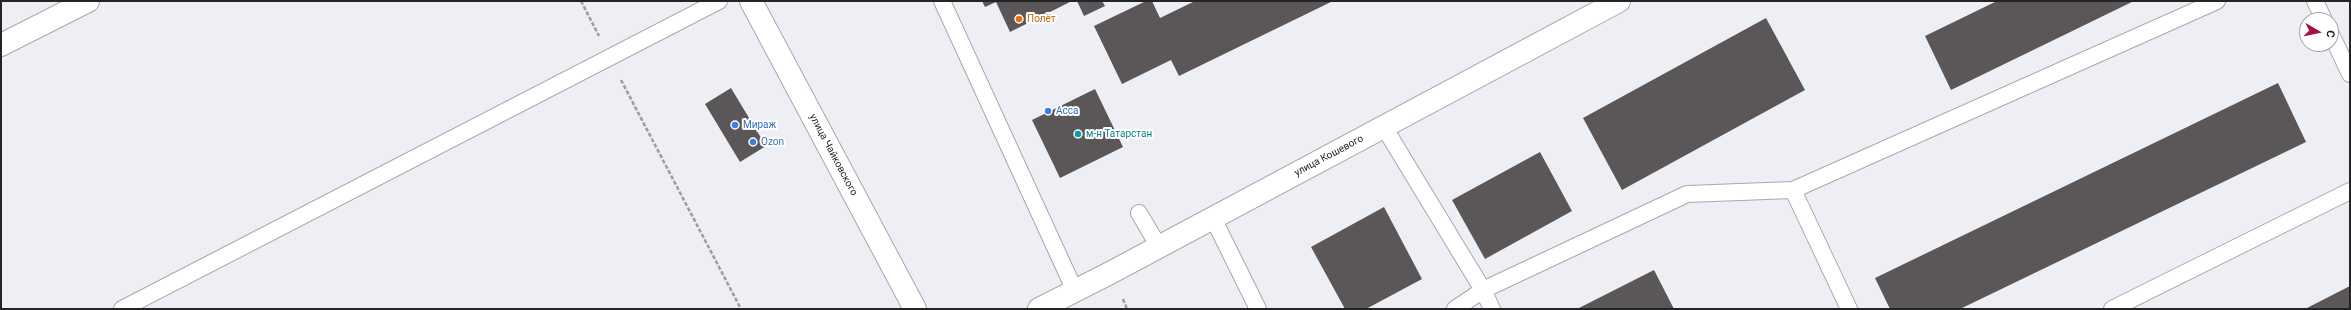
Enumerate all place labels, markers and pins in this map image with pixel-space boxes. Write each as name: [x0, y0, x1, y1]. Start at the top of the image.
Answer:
place label: Полёт: [1027, 13, 1056, 25]
marker: Полёт: [1014, 14, 1024, 24]
place label: Acca: [1056, 105, 1078, 117]
marker: Acca: [1043, 106, 1053, 116]
place label: Мираж: [743, 119, 776, 131]
marker: Мираж: [730, 120, 740, 130]
place label: м-н Татарстан: [1086, 128, 1152, 140]
marker: м-н Татарстан: [1073, 129, 1083, 139]
place label: Ozon: [761, 136, 784, 148]
marker: Ozon: [748, 137, 758, 147]

